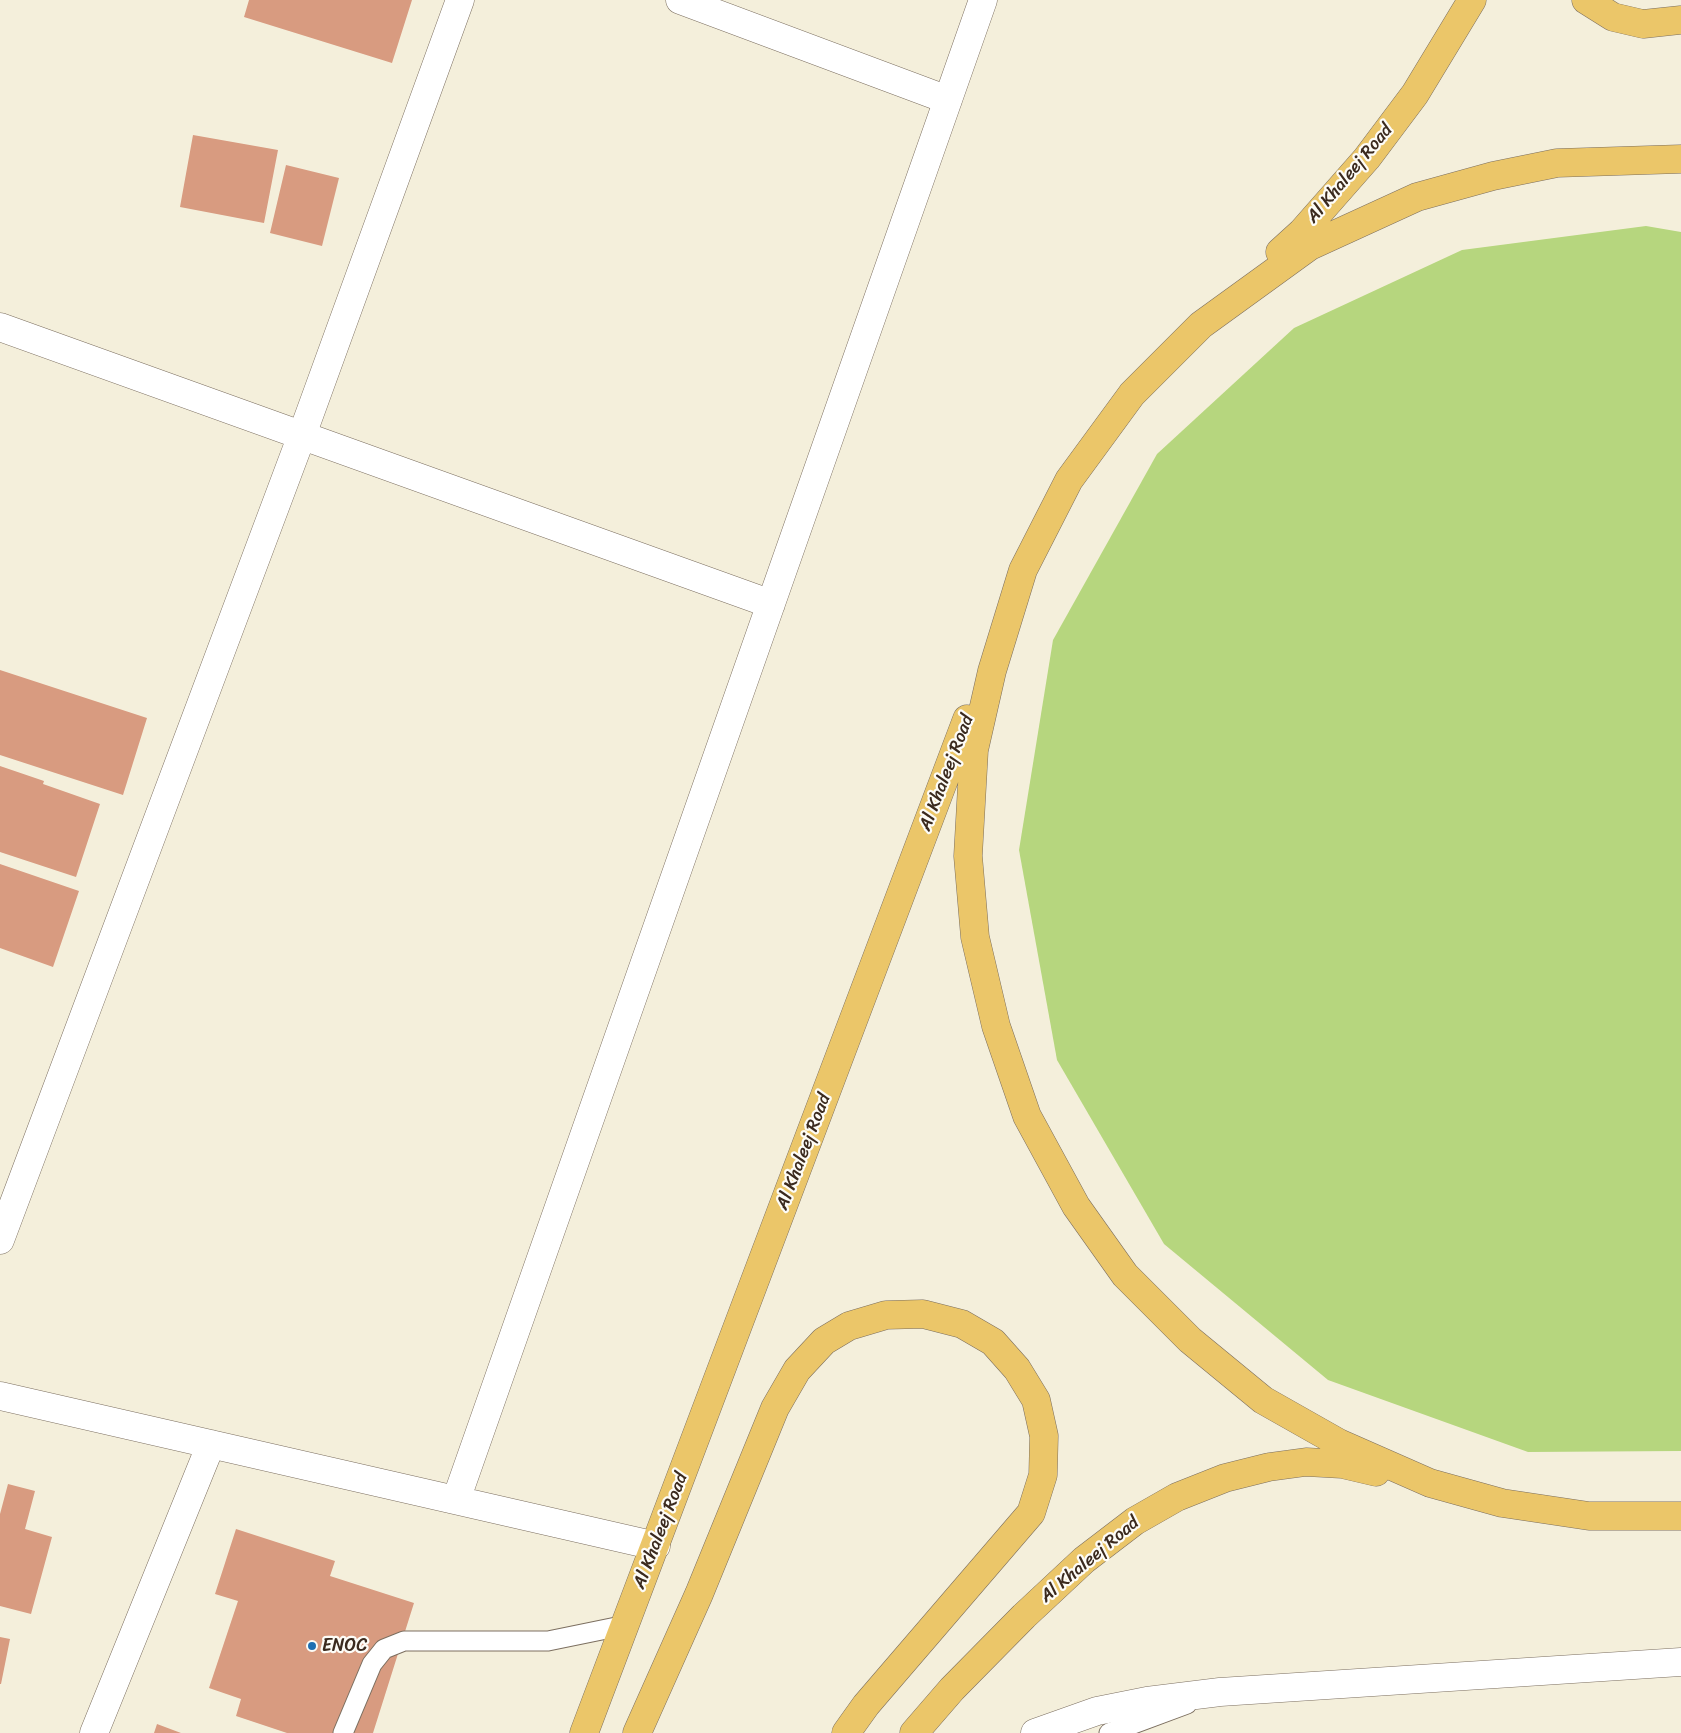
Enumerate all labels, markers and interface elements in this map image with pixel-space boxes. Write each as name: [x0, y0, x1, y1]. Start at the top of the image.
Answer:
street label: Al Khaleej Road: [1302, 120, 1398, 228]
street label: Al Khaleej Road: [915, 712, 979, 834]
street label: Al Khaleej Road: [772, 1091, 836, 1213]
street label: Al Khaleej Road: [629, 1470, 693, 1592]
street label: Al Khaleej Road: [1036, 1512, 1144, 1608]
place label: ENOC: [322, 1635, 367, 1657]
marker: ENOC: [306, 1640, 318, 1652]

